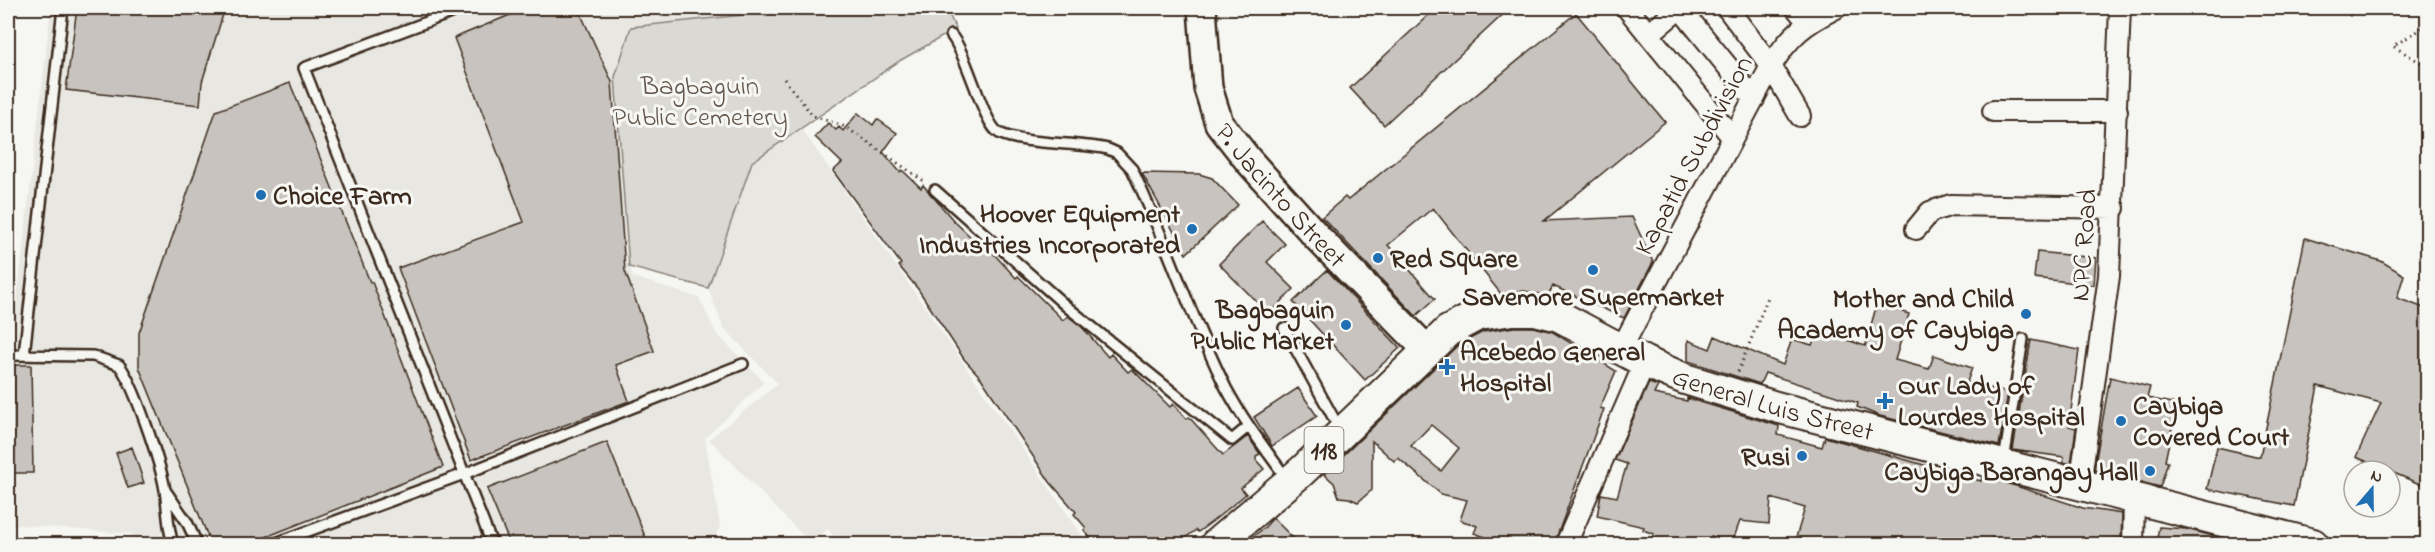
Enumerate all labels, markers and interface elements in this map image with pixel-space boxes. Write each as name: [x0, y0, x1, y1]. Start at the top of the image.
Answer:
street label: Kapatid Subdivision: [1626, 49, 1764, 263]
park label: Bagbaguin Public Cemetery: [612, 68, 788, 138]
street label: P. Jacinto Street: [1204, 116, 1354, 278]
place label: Choice Farm: [273, 178, 412, 217]
marker: Choice Farm: [254, 188, 268, 202]
street label: NPC Road: [2062, 188, 2109, 303]
place label: Hoover Equipment Industries Incorporated: [919, 196, 1181, 266]
marker: Hoover Equipment Industries Incorporated: [1185, 222, 1199, 236]
place label: Red Square: [1390, 241, 1519, 280]
marker: Red Square: [1371, 251, 1385, 265]
marker: Savemore Supermarket: [1586, 263, 1600, 277]
place label: Savemore Supermarket: [1462, 279, 1725, 318]
place label: Mother and Child Academy of Caybiga: [1777, 281, 2015, 352]
place label: Bagbaguin Public Market: [1191, 292, 1335, 362]
marker: Mother and Child Academy of Caybiga: [2019, 307, 2033, 321]
marker: Bagbaguin Public Market: [1339, 318, 1353, 332]
place label: Acebedo General Hospital: [1460, 334, 1645, 404]
marker: Acebedo General Hospital: [1438, 358, 1456, 376]
street label: General Luis Street: [1665, 359, 1877, 453]
place label: Our Lady of Lourdes Hospital: [1898, 368, 2085, 438]
place label: Caybiga Covered Court: [2133, 388, 2290, 458]
marker: Our Lady of Lourdes Hospital: [1876, 392, 1894, 410]
marker: Caybiga Covered Court: [2114, 414, 2128, 428]
road number: 118: [1304, 427, 1344, 473]
place label: Rusi: [1741, 439, 1790, 478]
marker: Rusi: [1795, 449, 1809, 463]
place label: Caybiga Barangay Hall: [1884, 454, 2138, 494]
north arrow: [2342, 459, 2402, 519]
marker: Caybiga Barangay Hall: [2143, 464, 2157, 478]
text: N: [2367, 464, 2386, 490]

